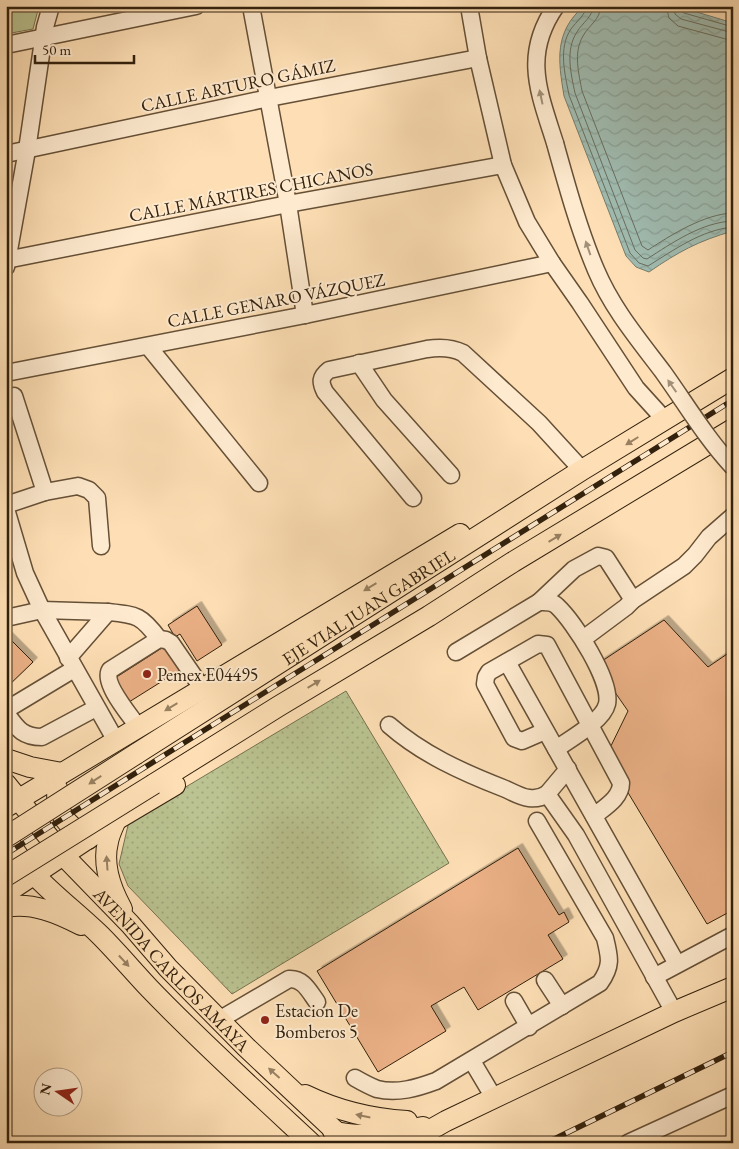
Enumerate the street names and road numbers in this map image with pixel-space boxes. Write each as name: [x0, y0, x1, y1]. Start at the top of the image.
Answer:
street label: CALLE ARTURO GÁMIZ: [139, 53, 337, 117]
street label: CALLE MÁRTIRES CHICANOS: [127, 157, 375, 227]
street label: CALLE GENARO VÁZQUEZ: [165, 268, 387, 332]
street label: EJE VIAL JUAN GABRIEL: [277, 542, 459, 670]
street label: AVENIDA CARLOS AMAYA: [88, 881, 256, 1057]

